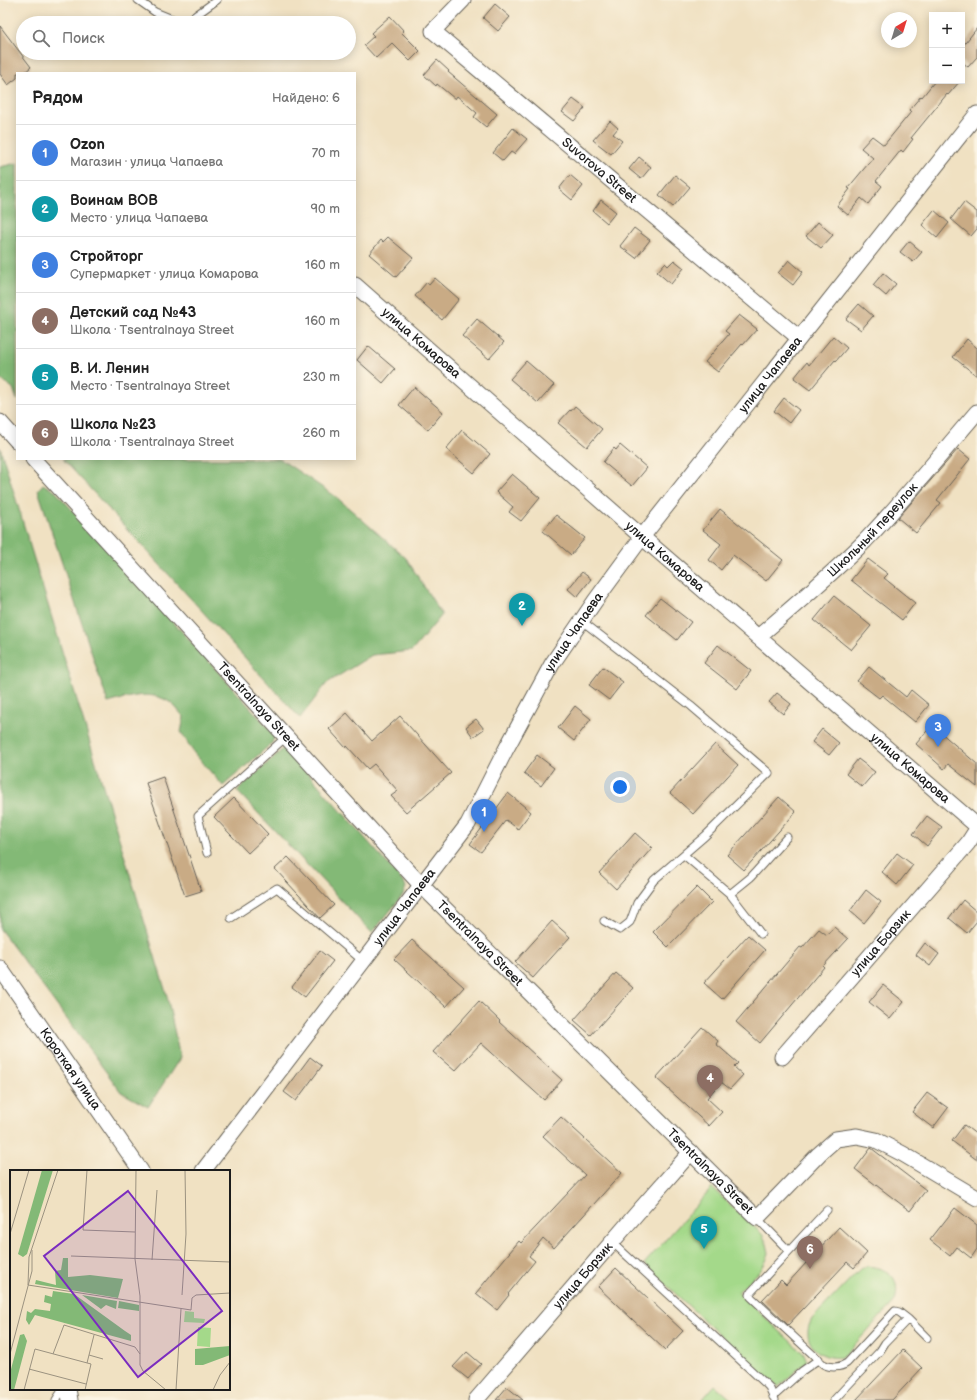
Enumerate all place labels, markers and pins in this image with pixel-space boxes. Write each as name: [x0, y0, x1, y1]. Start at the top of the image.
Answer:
pin: 2: [509, 593, 535, 626]
pin: 3: [925, 714, 951, 747]
pin: 1: [471, 799, 497, 832]
pin: 4: [697, 1065, 723, 1098]
pin: 5: [691, 1216, 717, 1249]
pin: 6: [797, 1236, 823, 1269]

